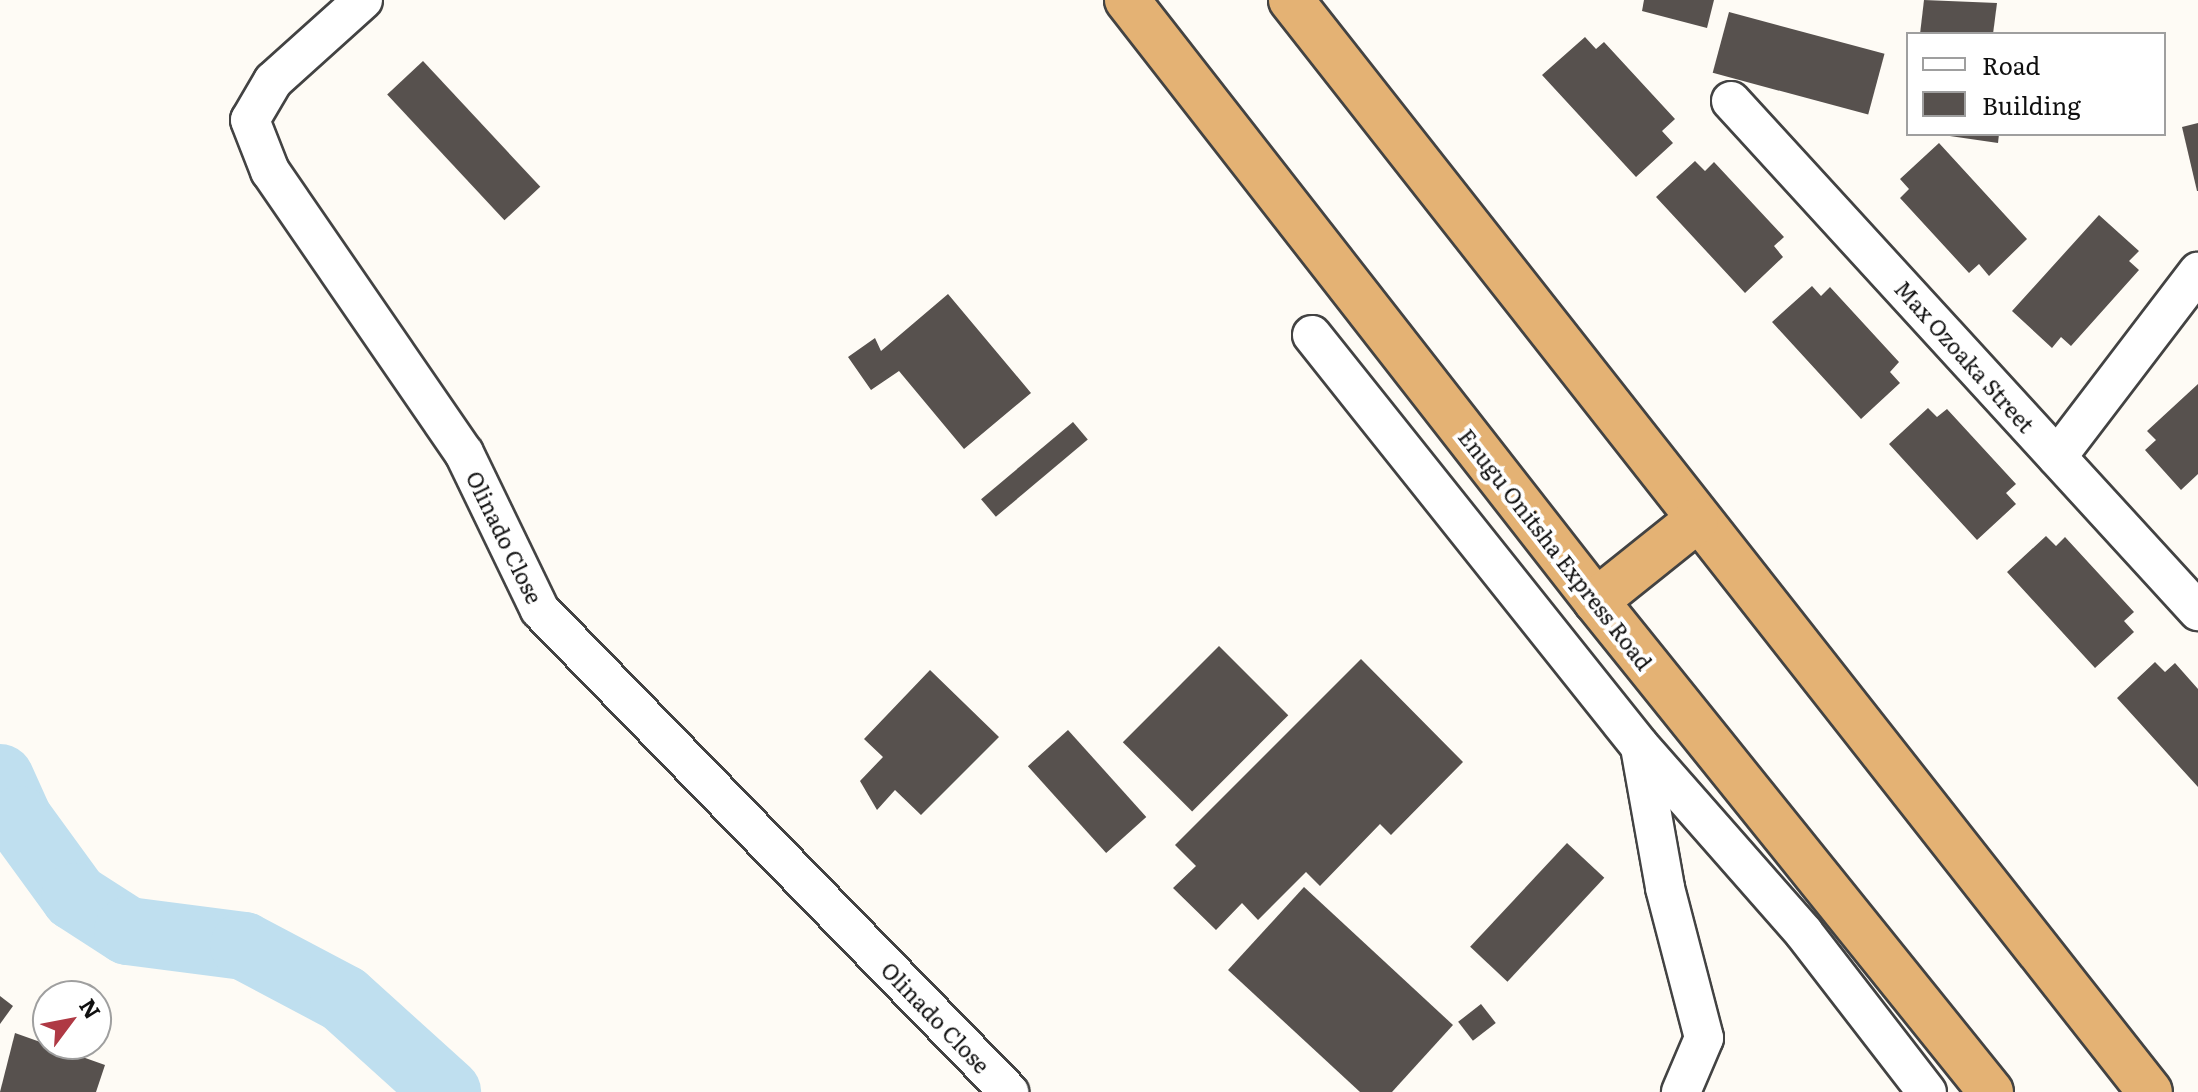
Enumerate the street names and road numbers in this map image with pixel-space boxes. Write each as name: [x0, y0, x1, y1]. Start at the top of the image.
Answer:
street label: Max Ozoaka Street: [1890, 275, 2040, 437]
street label: Enugu Onitsha Express Road: [1454, 423, 1658, 675]
street label: Olinado Close: [462, 466, 548, 608]
street label: Olinado Close: [876, 956, 996, 1078]

